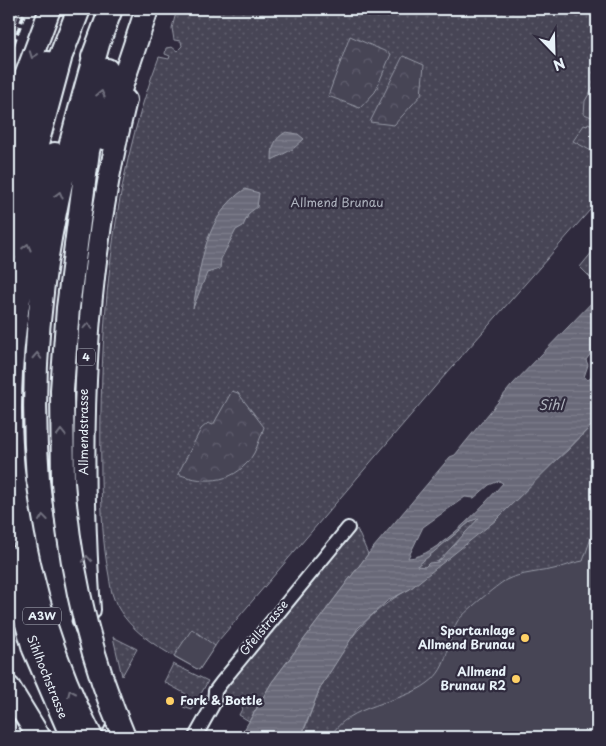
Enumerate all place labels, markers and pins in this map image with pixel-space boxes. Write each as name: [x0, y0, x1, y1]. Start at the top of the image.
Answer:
place label: Sportanlage Allmend Brunau: [418, 621, 515, 653]
marker: Sportanlage Allmend Brunau: [519, 632, 531, 644]
place label: Allmend Brunau R2: [440, 662, 507, 694]
marker: Allmend Brunau R2: [510, 673, 522, 685]
place label: Fork & Bottle: [180, 691, 263, 709]
marker: Fork & Bottle: [164, 695, 176, 707]

